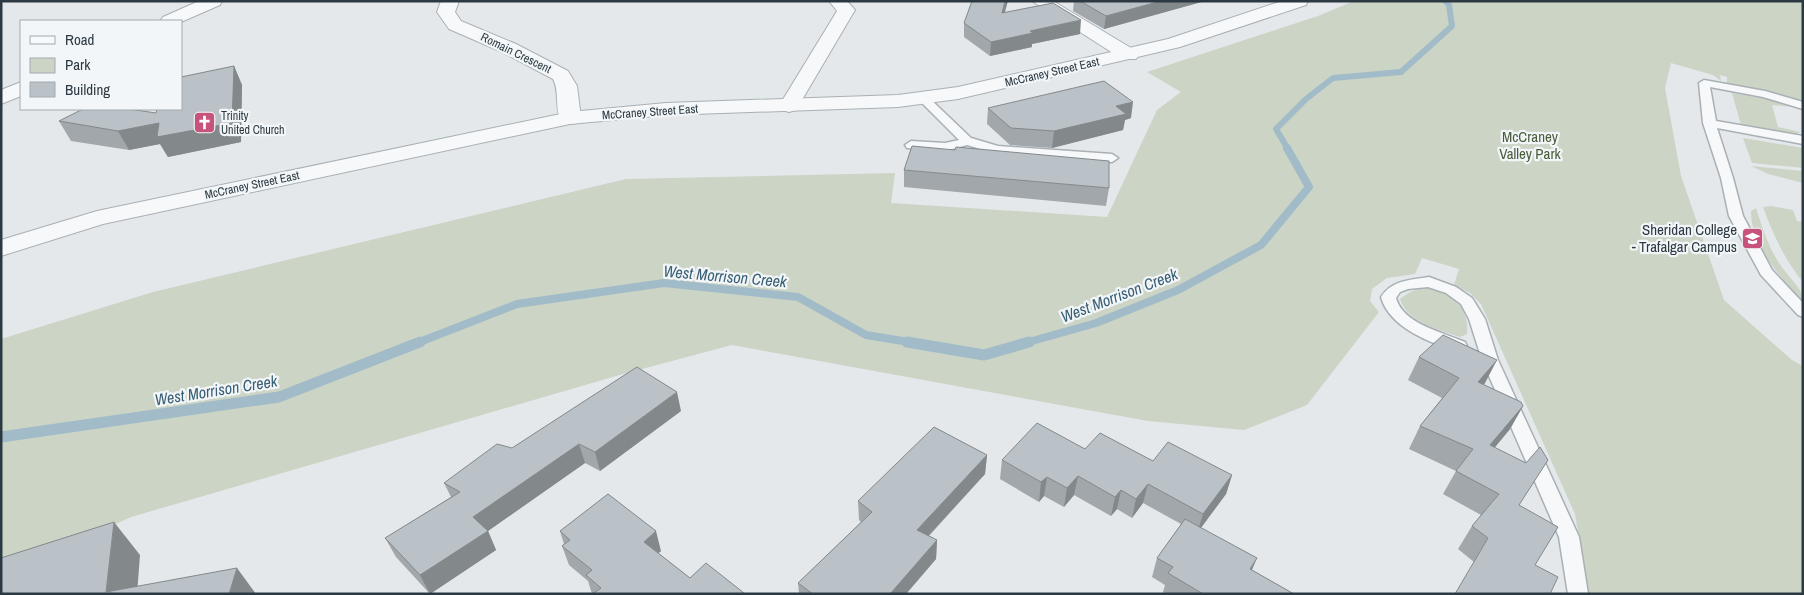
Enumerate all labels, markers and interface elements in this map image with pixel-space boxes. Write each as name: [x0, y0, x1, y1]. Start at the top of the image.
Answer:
legend: [20, 20, 182, 110]
text: Road: [65, 29, 94, 50]
street label: Romain Crescent: [478, 29, 554, 77]
street label: McCraney Street East: [1003, 53, 1101, 91]
text: Park: [65, 54, 91, 75]
text: Building: [65, 79, 110, 100]
street label: McCraney Street East: [601, 101, 699, 123]
place label: Trinity United Church: [221, 108, 284, 138]
church icon: Trinity United Church: [193, 111, 217, 135]
park label: McCraney Valley Park: [1499, 126, 1561, 164]
street label: McCraney Street East: [203, 167, 301, 203]
place label: Sheridan College - Trafalgar Campus: [1632, 219, 1737, 257]
school or university icon: Sheridan College - Trafalgar Campus: [1741, 226, 1765, 250]
water label: West Morrison Creek: [662, 260, 788, 292]
water label: West Morrison Creek: [1057, 262, 1181, 327]
water label: West Morrison Creek: [153, 369, 279, 411]

